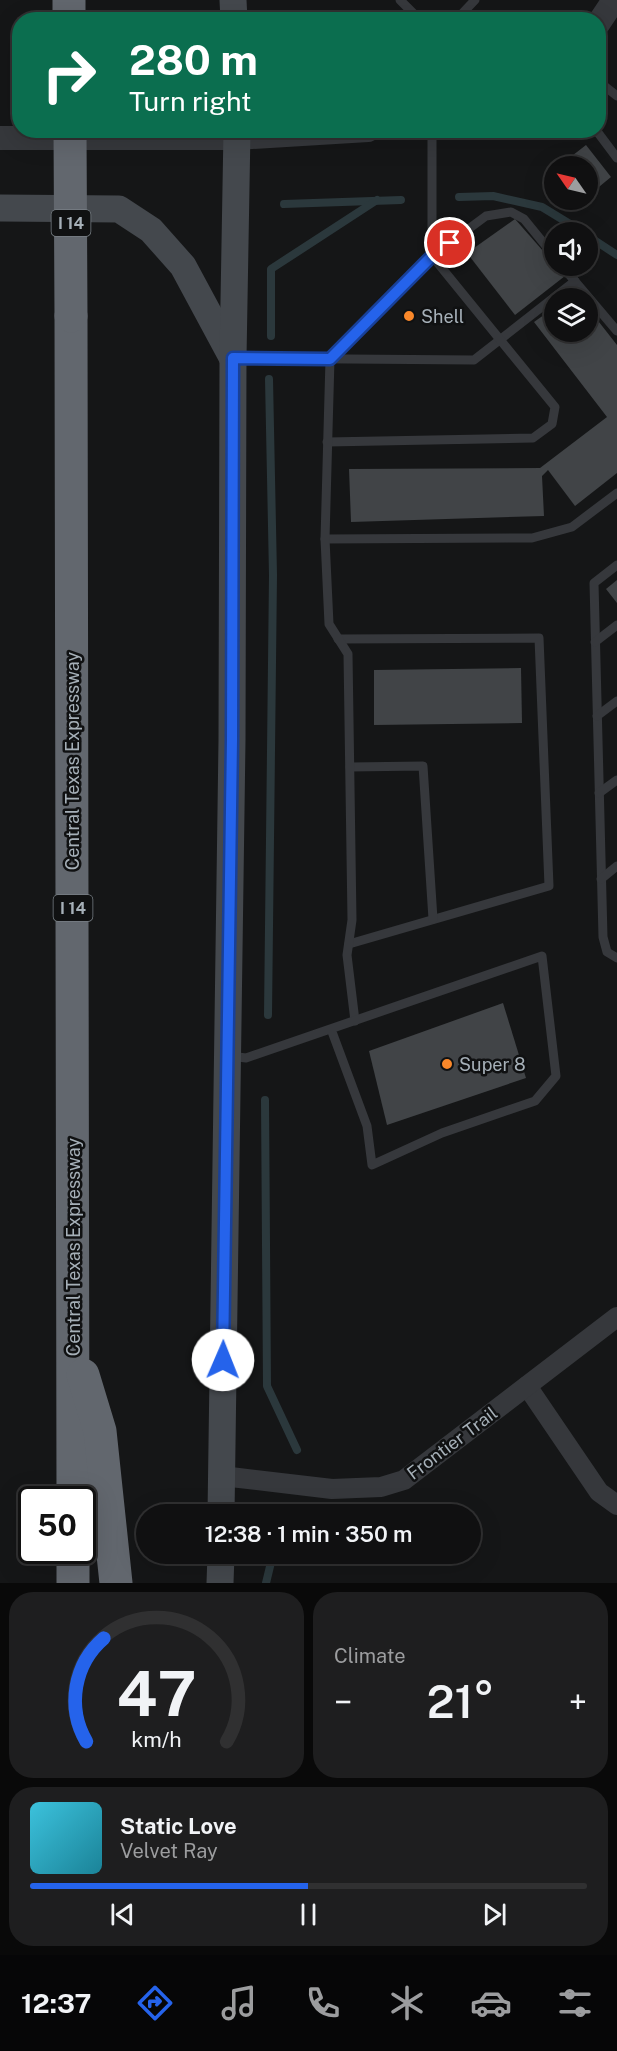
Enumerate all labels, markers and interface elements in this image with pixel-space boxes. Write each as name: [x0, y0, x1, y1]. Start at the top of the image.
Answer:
text: 280 m: [129, 35, 258, 84]
icon: right: [30, 36, 108, 114]
text: Turn right: [129, 85, 252, 117]
north arrow: [544, 156, 598, 210]
map controls: [544, 156, 598, 342]
road number: I 14: [52, 210, 90, 236]
pin: [424, 217, 475, 268]
button: sound: [544, 222, 598, 276]
icon: arrive: [433, 226, 466, 259]
button: layers: [544, 288, 598, 342]
place label: Shell: [421, 306, 464, 327]
marker: Shell: [402, 309, 416, 323]
street label: Central Texas Expressway: [62, 651, 83, 870]
road number: I 14: [54, 895, 92, 921]
place label: Super 8: [459, 1054, 526, 1075]
marker: Super 8: [440, 1057, 454, 1071]
street label: Central Texas Expressway: [63, 1137, 84, 1356]
position arrow: [191, 1328, 255, 1392]
street label: Frontier Trail: [403, 1402, 501, 1484]
speed limit sign: 50: [18, 1486, 96, 1564]
text: 12:38 · 1 min · 350 m: [205, 1521, 412, 1547]
text: Climate: [334, 1644, 406, 1668]
text: 47: [116, 1657, 196, 1730]
text: 21°: [427, 1675, 494, 1728]
text: −: [334, 1683, 352, 1721]
text: +: [569, 1683, 587, 1721]
text: km/h: [131, 1727, 182, 1752]
text: Static Love: [120, 1813, 237, 1839]
text: Velvet Ray: [120, 1839, 218, 1863]
icon: previous: [106, 1898, 139, 1931]
icon: pause: [292, 1898, 325, 1931]
icon: next: [478, 1898, 511, 1931]
icon: directions: [134, 1982, 176, 2024]
icon: music: [218, 1982, 260, 2024]
icon: phone: [302, 1982, 344, 2024]
icon: climate: [386, 1982, 428, 2024]
icon: car: [470, 1982, 512, 2024]
icon: filters: [554, 1982, 596, 2024]
text: 12:37: [21, 1987, 91, 2019]

